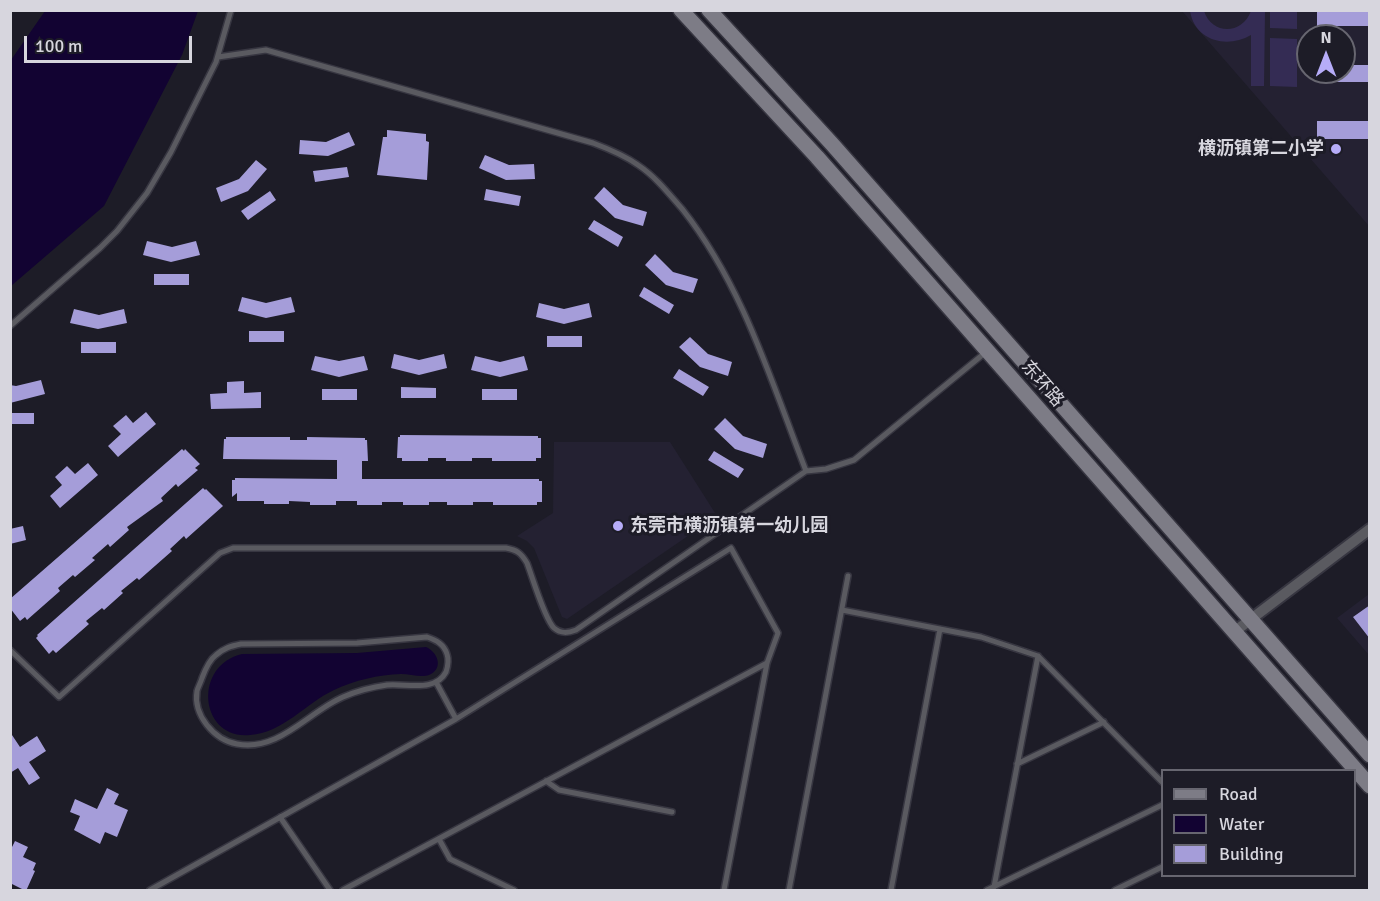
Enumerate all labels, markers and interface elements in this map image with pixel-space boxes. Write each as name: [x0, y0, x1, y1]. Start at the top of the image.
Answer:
scale bar: [27, 24, 195, 62]
north arrow: [1296, 24, 1356, 84]
text: N: [1320, 28, 1332, 48]
text: 100 m: [35, 35, 82, 57]
place label: 横沥镇第二小学: [1198, 138, 1324, 160]
marker: 横沥镇第二小学: [1329, 142, 1343, 156]
street label: 东环路: [1016, 357, 1068, 411]
place label: 东莞市横沥镇第一幼儿园: [630, 515, 828, 537]
marker: 东莞市横沥镇第一幼儿园: [611, 519, 625, 533]
legend: [1161, 769, 1356, 877]
text: Road: [1219, 783, 1258, 805]
text: Water: [1219, 813, 1264, 835]
text: Building: [1219, 843, 1283, 865]

